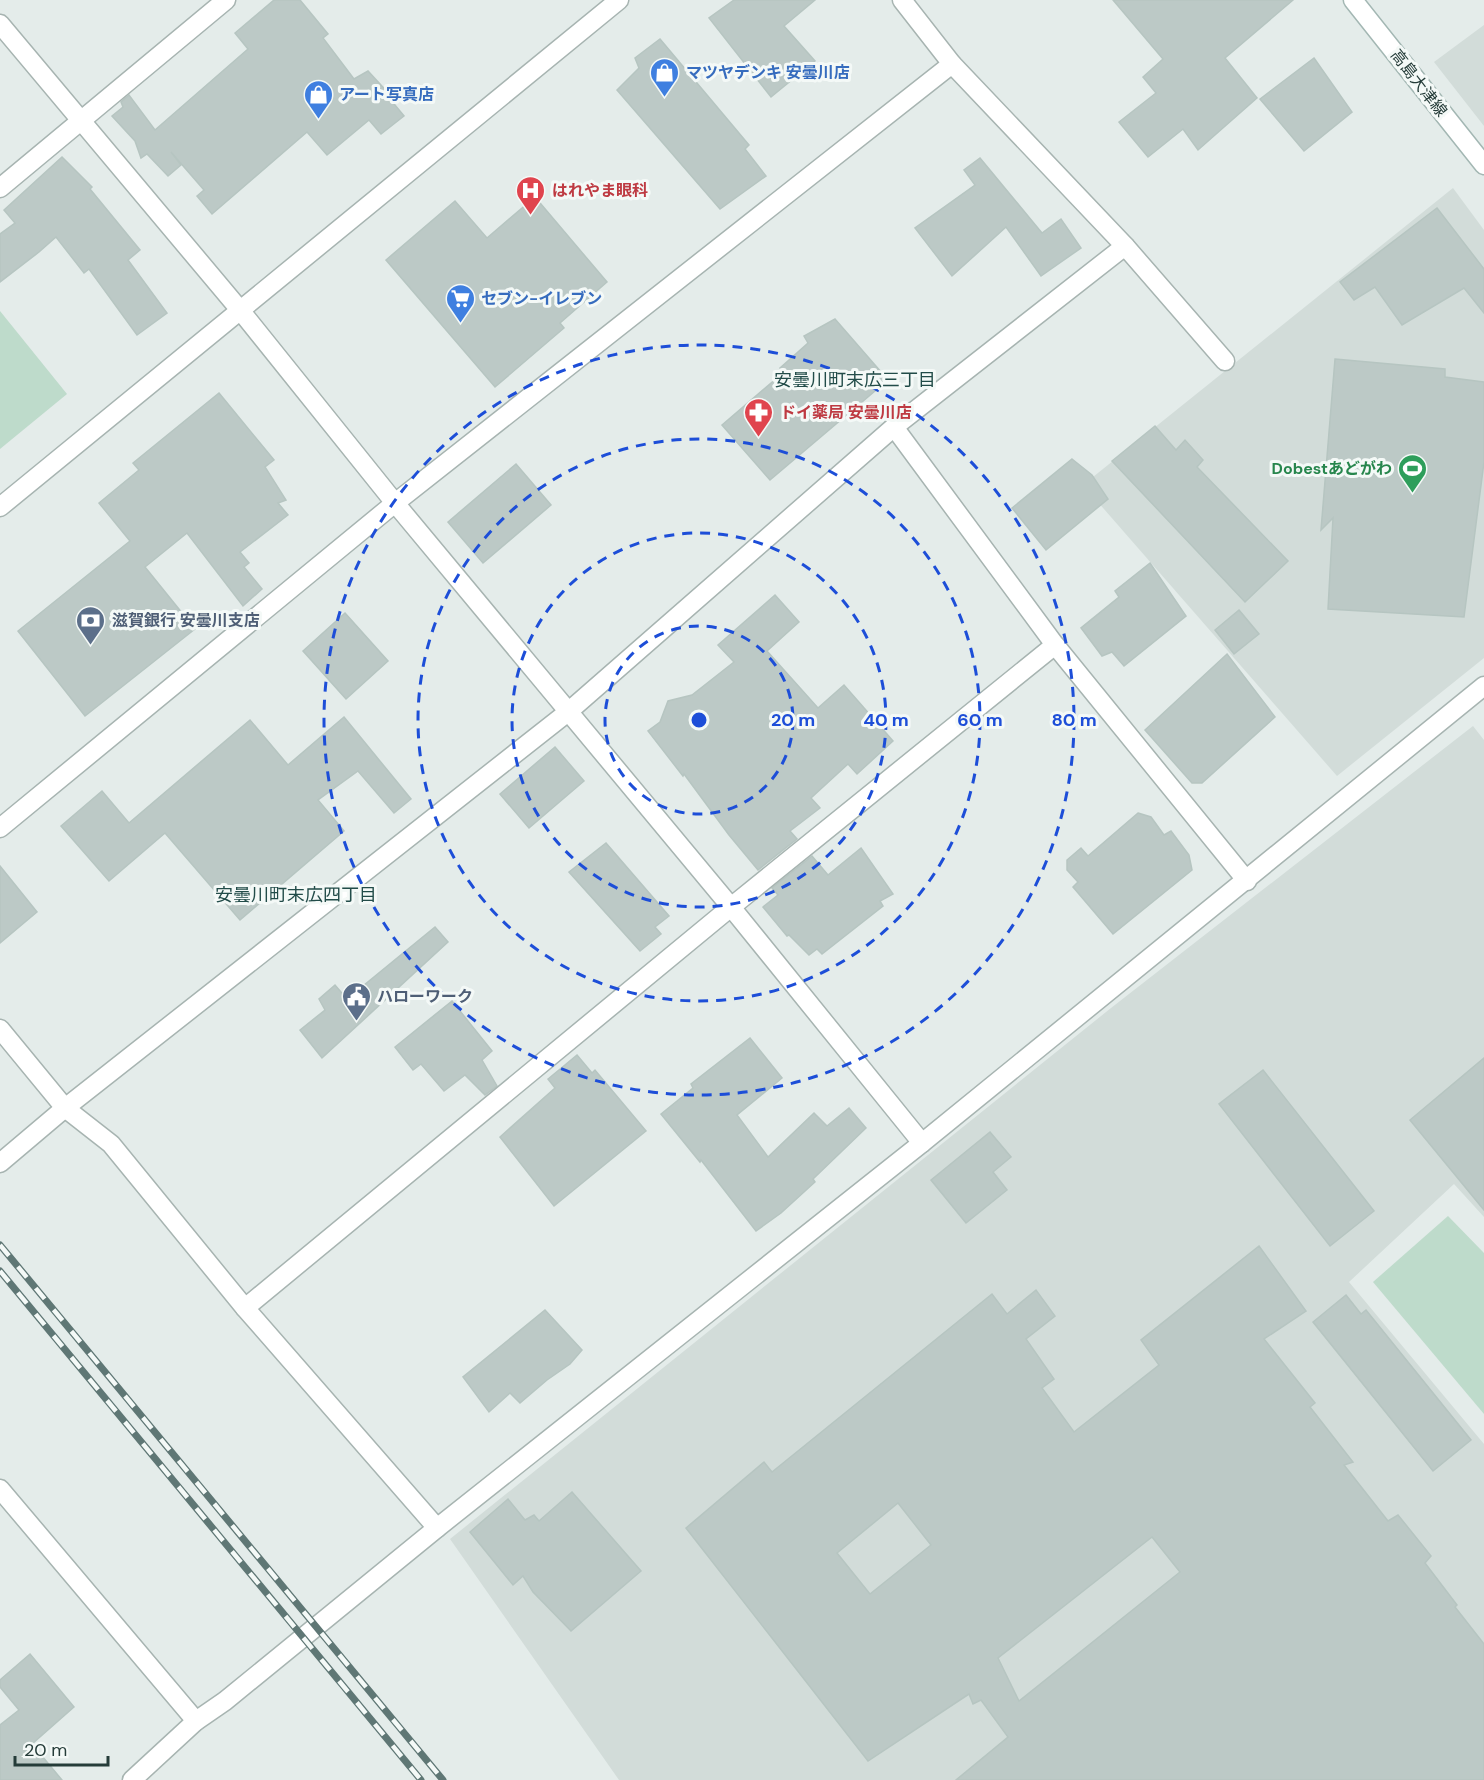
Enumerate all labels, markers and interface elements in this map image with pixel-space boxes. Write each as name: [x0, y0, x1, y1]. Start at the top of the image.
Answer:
street label: 高島大津線: [1386, 45, 1452, 121]
shop icon: マツヤデンキ 安曇川店: [649, 56, 681, 98]
place label: マツヤデンキ 安曇川店: [686, 62, 850, 83]
shop icon: アート写真店: [302, 78, 334, 120]
place label: アート写真店: [339, 84, 434, 105]
hospital icon: はれやま眼科: [515, 174, 547, 216]
place label: はれやま眼科: [552, 180, 648, 201]
supermarket icon: セブン-イレブン: [444, 282, 476, 324]
place label: セブン-イレブン: [481, 288, 602, 309]
district label: 安曇川町末広三丁目: [774, 368, 936, 392]
pharmacy icon: ドイ薬局 安曇川店: [743, 396, 775, 438]
place label: ドイ薬局 安曇川店: [780, 402, 912, 423]
sports icon: Dobestあどがわ: [1397, 452, 1429, 494]
place label: Dobestあどがわ: [1272, 458, 1392, 479]
bank icon: 滋賀銀行 安曇川支店: [75, 604, 107, 646]
place label: 滋賀銀行 安曇川支店: [112, 610, 260, 631]
text: 20 m: [771, 708, 815, 732]
text: 40 m: [863, 708, 909, 732]
text: 60 m: [957, 708, 1003, 732]
text: 80 m: [1051, 708, 1097, 732]
centre of rings: [689, 710, 709, 730]
district label: 安曇川町末広四丁目: [215, 883, 377, 907]
public building icon: ハローワーク: [340, 980, 372, 1022]
place label: ハローワーク: [377, 986, 473, 1007]
scale bar: [15, 1729, 108, 1767]
text: 20 m: [24, 1738, 67, 1762]

